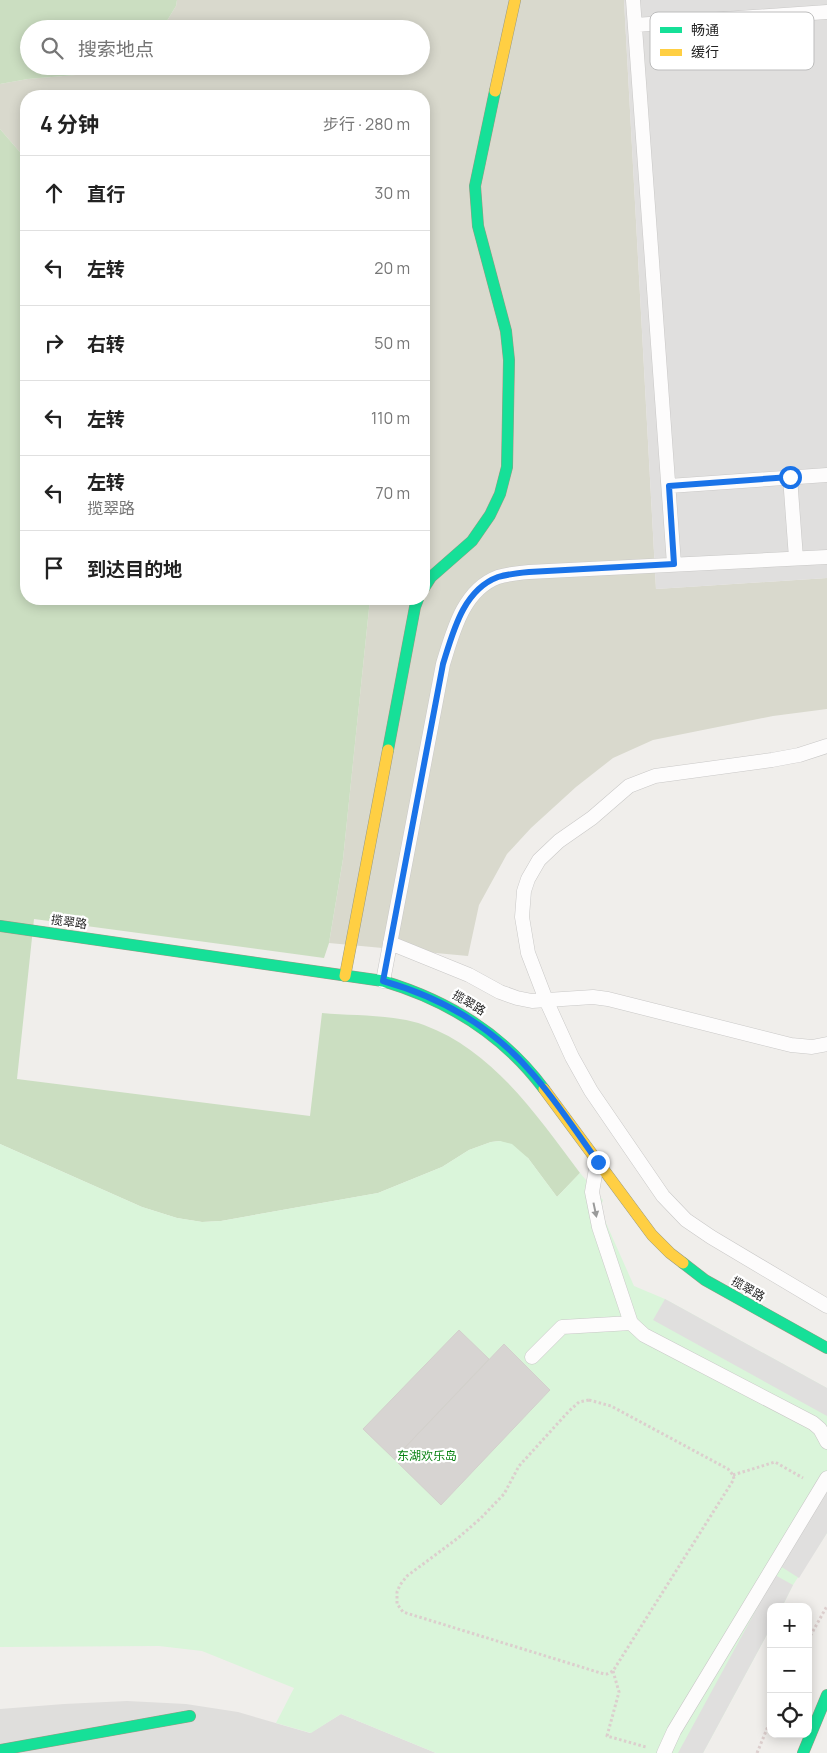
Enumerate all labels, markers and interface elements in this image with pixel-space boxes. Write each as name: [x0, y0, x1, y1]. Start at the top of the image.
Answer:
legend: [650, 12, 814, 70]
search box: [20, 20, 430, 75]
text: 畅通: [691, 20, 719, 39]
icon: search: [38, 34, 66, 62]
text: 搜索地点: [78, 36, 154, 62]
text: 缓行: [691, 42, 719, 61]
text: 4 分钟: [40, 110, 99, 138]
text: 步行 · 280 m: [323, 113, 410, 135]
icon: ahead: [40, 179, 68, 207]
text: 直行: [87, 181, 125, 207]
text: 30 m: [375, 182, 410, 204]
icon: left: [40, 254, 68, 282]
text: 左转: [87, 256, 125, 282]
text: 20 m: [374, 257, 410, 279]
icon: right: [40, 329, 68, 357]
text: 右转: [87, 331, 125, 357]
text: 50 m: [374, 332, 410, 354]
icon: left: [40, 404, 68, 432]
text: 左转: [87, 406, 125, 432]
text: 110 m: [371, 407, 410, 429]
route start: [779, 466, 802, 489]
text: 左转: [87, 469, 125, 495]
icon: left: [40, 479, 68, 507]
text: 70 m: [375, 482, 410, 504]
text: 揽翠路: [87, 497, 135, 519]
icon: arrive: [40, 554, 68, 582]
text: 到达目的地: [87, 556, 182, 582]
street label: 揽翠路: [50, 911, 88, 932]
street label: 揽翠路: [449, 986, 489, 1019]
route end: [587, 1151, 610, 1174]
one-way arrow: [592, 1203, 600, 1219]
street label: 揽翠路: [728, 1272, 768, 1305]
park label: 东湖欢乐岛: [397, 1447, 457, 1464]
map controls: [767, 1603, 812, 1738]
button: +: [767, 1603, 812, 1648]
button: −: [767, 1648, 812, 1693]
button: locate: [767, 1693, 812, 1738]

